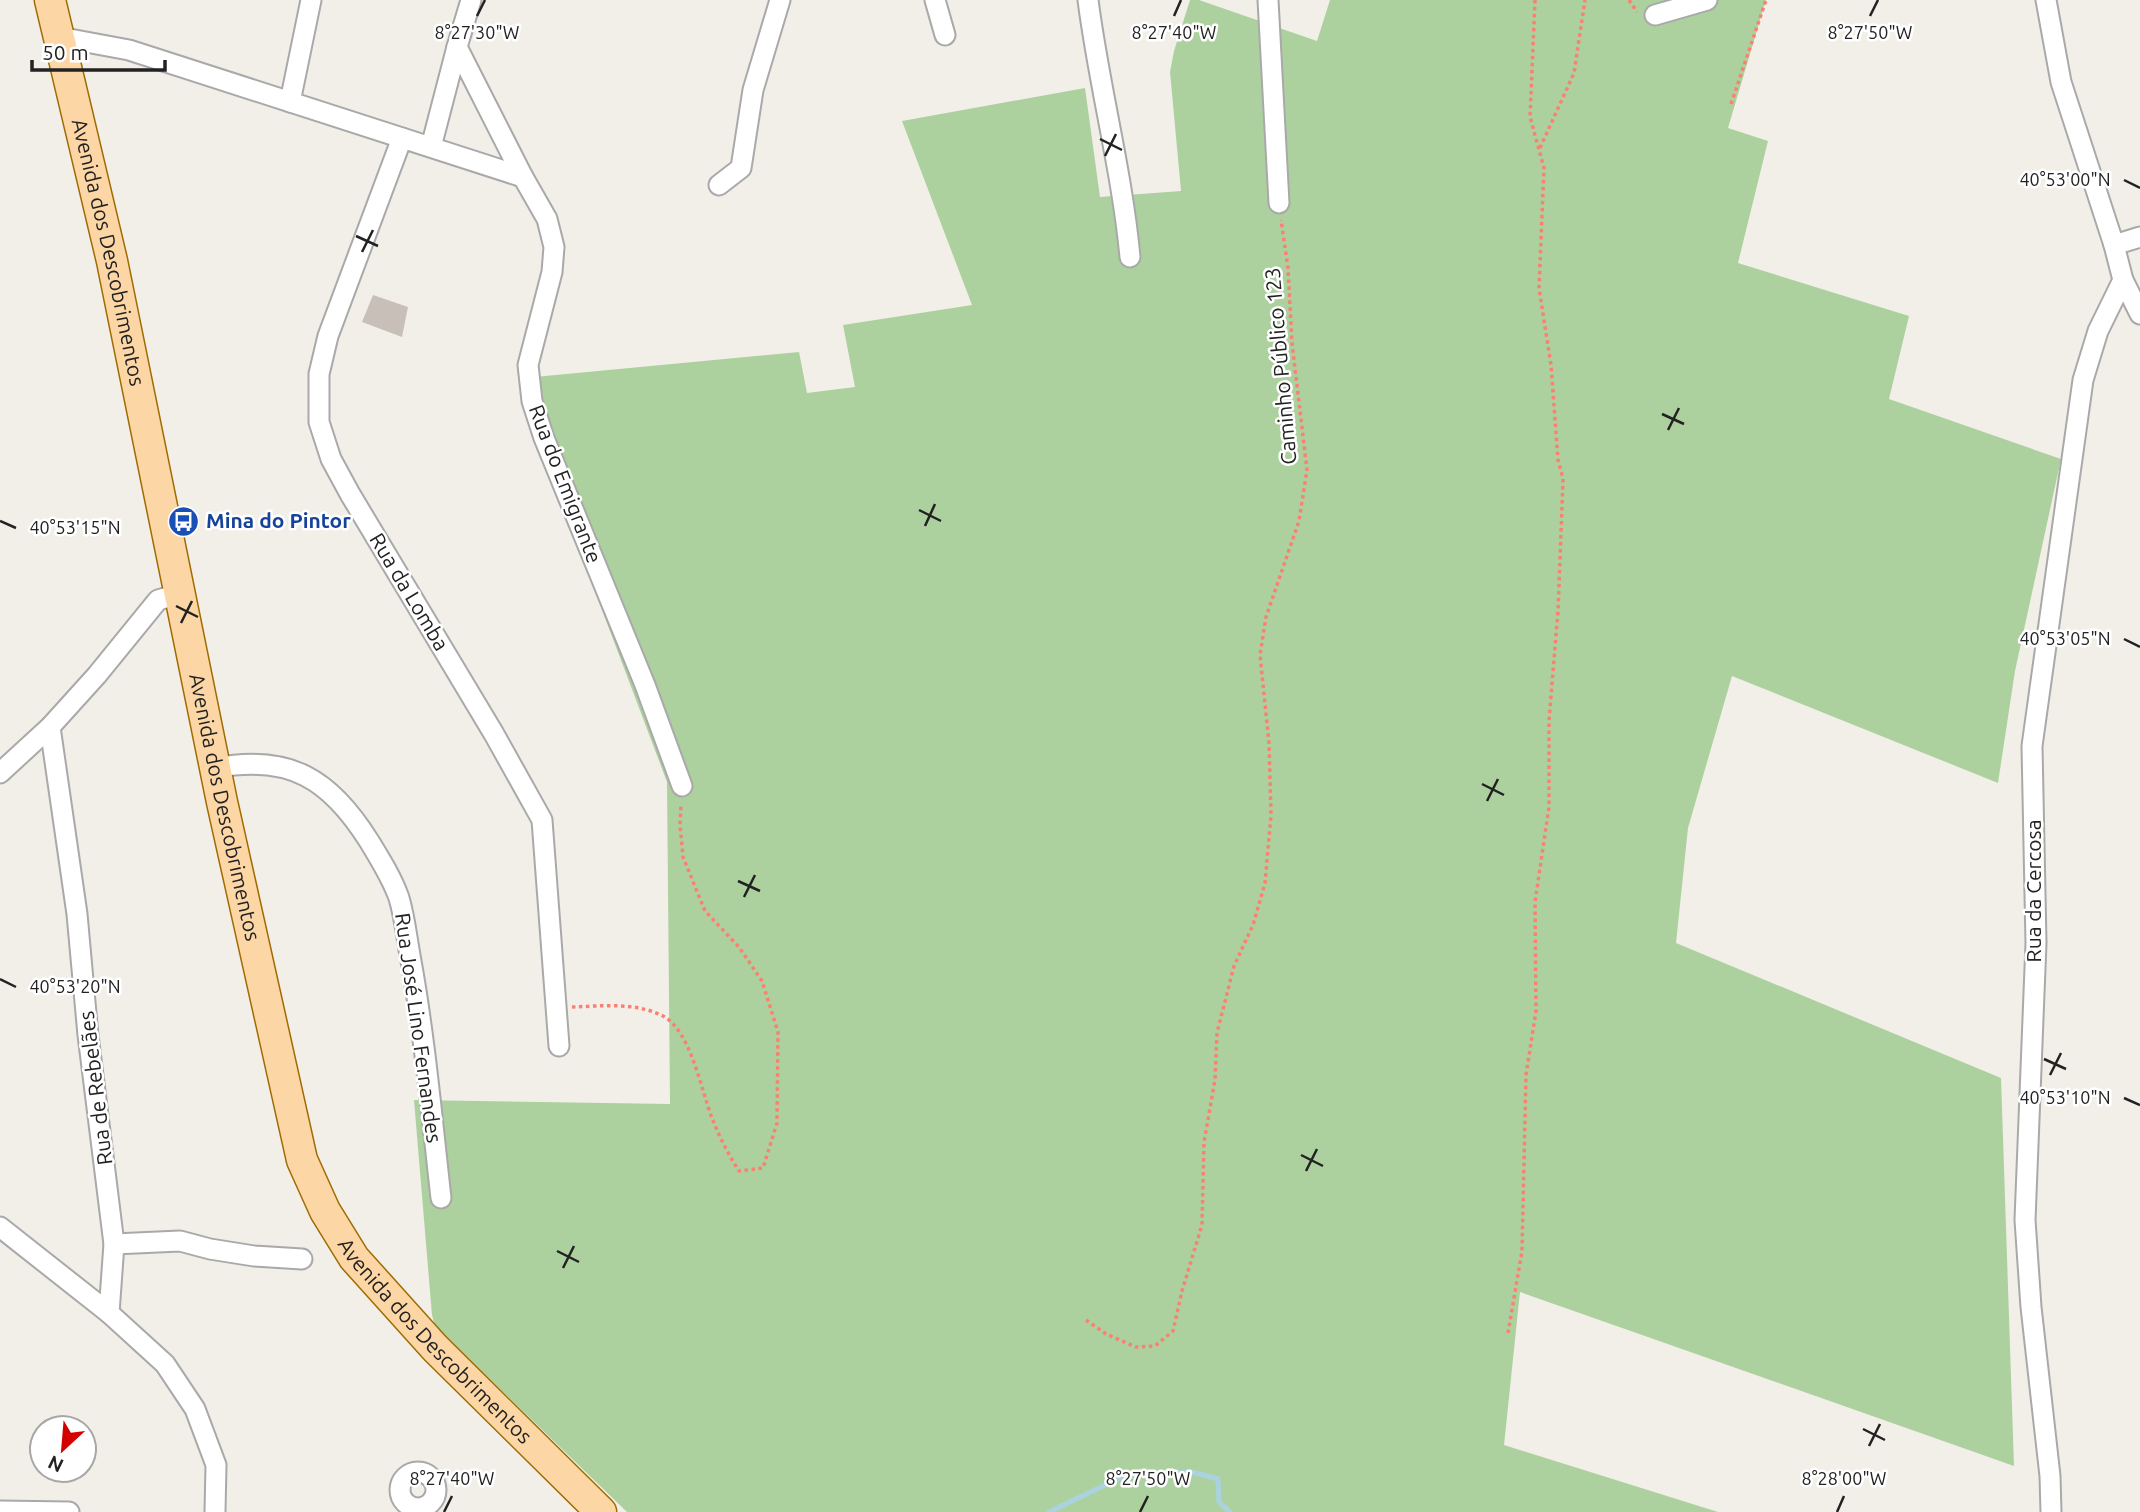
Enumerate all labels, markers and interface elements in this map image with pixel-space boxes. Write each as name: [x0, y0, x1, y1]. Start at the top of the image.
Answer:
text: 8°27'30"W: [435, 22, 520, 42]
text: 8°27'40"W: [1132, 22, 1217, 42]
text: 8°27'50"W: [1828, 22, 1913, 42]
scale bar: [32, 28, 164, 72]
text: 50 m: [42, 40, 89, 64]
street label: Avenida dos Descobrimentos: [68, 116, 150, 388]
text: 40°53'00"N: [2019, 169, 2111, 189]
street label: Caminho Público 123: [1259, 267, 1301, 466]
street label: Rua do Emigrante: [525, 401, 607, 566]
bus stop icon: Mina do Pintor: [166, 504, 200, 538]
place label: Mina do Pintor: [206, 508, 351, 532]
text: 40°53'15"N: [29, 517, 121, 537]
street label: Rua da Lomba: [365, 528, 454, 655]
text: 40°53'05"N: [2019, 628, 2111, 648]
street label: Avenida dos Descobrimentos: [185, 671, 266, 943]
street label: Rua da Cercosa: [2021, 820, 2045, 962]
street label: Rua José Lino Fernandes: [391, 911, 447, 1144]
text: 40°53'20"N: [29, 976, 121, 996]
street label: Rua de Rebelães: [74, 1010, 116, 1166]
text: 40°53'10"N: [2019, 1087, 2111, 1107]
street label: Avenida dos Descobrimentos: [334, 1233, 537, 1448]
north arrow: [28, 1414, 98, 1484]
text: N: [44, 1451, 67, 1477]
text: 8°27'40"W: [410, 1468, 495, 1488]
text: 8°27'50"W: [1106, 1468, 1191, 1488]
text: 8°28'00"W: [1802, 1468, 1887, 1488]

